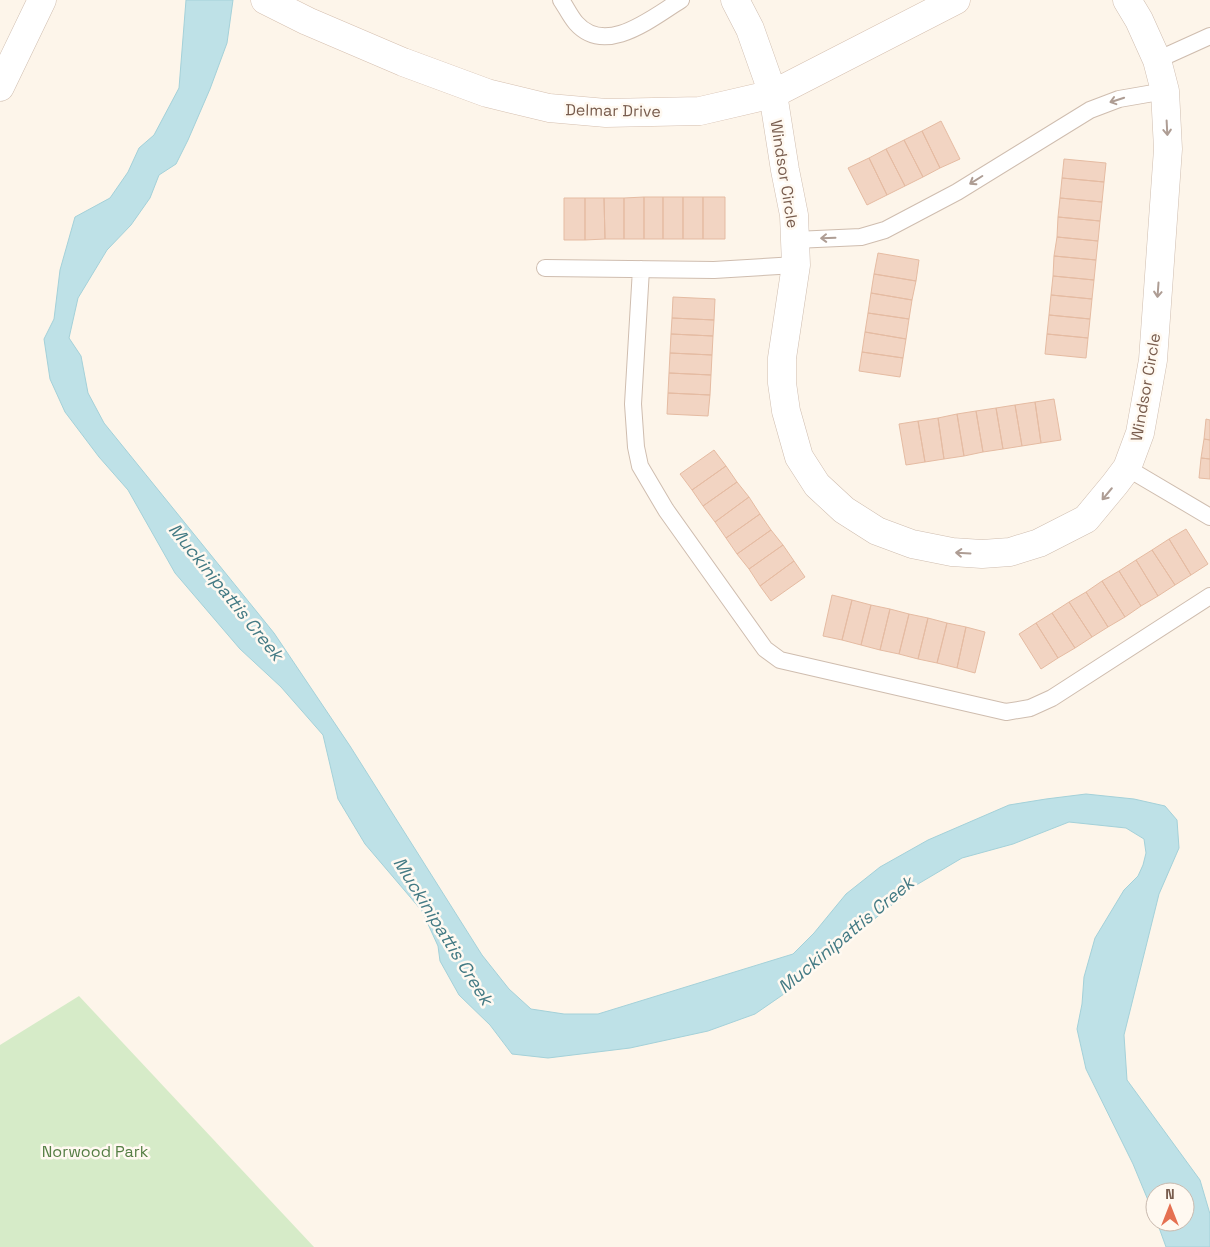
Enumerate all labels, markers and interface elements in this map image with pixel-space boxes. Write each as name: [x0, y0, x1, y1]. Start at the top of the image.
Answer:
one-way arrow: [1110, 96, 1126, 106]
street label: Delmar Drive: [565, 99, 661, 122]
street label: Windsor Circle: [766, 118, 803, 230]
one-way arrow: [1163, 120, 1172, 136]
one-way arrow: [970, 175, 984, 185]
one-way arrow: [820, 233, 836, 242]
one-way arrow: [1153, 282, 1163, 298]
street label: Windsor Circle: [1126, 331, 1165, 443]
one-way arrow: [1101, 488, 1112, 501]
water label: Muckinipattis Creek: [164, 518, 290, 667]
one-way arrow: [955, 548, 971, 557]
water label: Muckinipattis Creek: [389, 852, 500, 1011]
water label: Muckinipattis Creek: [773, 870, 920, 998]
park label: Norwood Park: [42, 1141, 149, 1162]
north arrow: [1145, 1182, 1195, 1232]
text: N: [1165, 1185, 1175, 1203]

